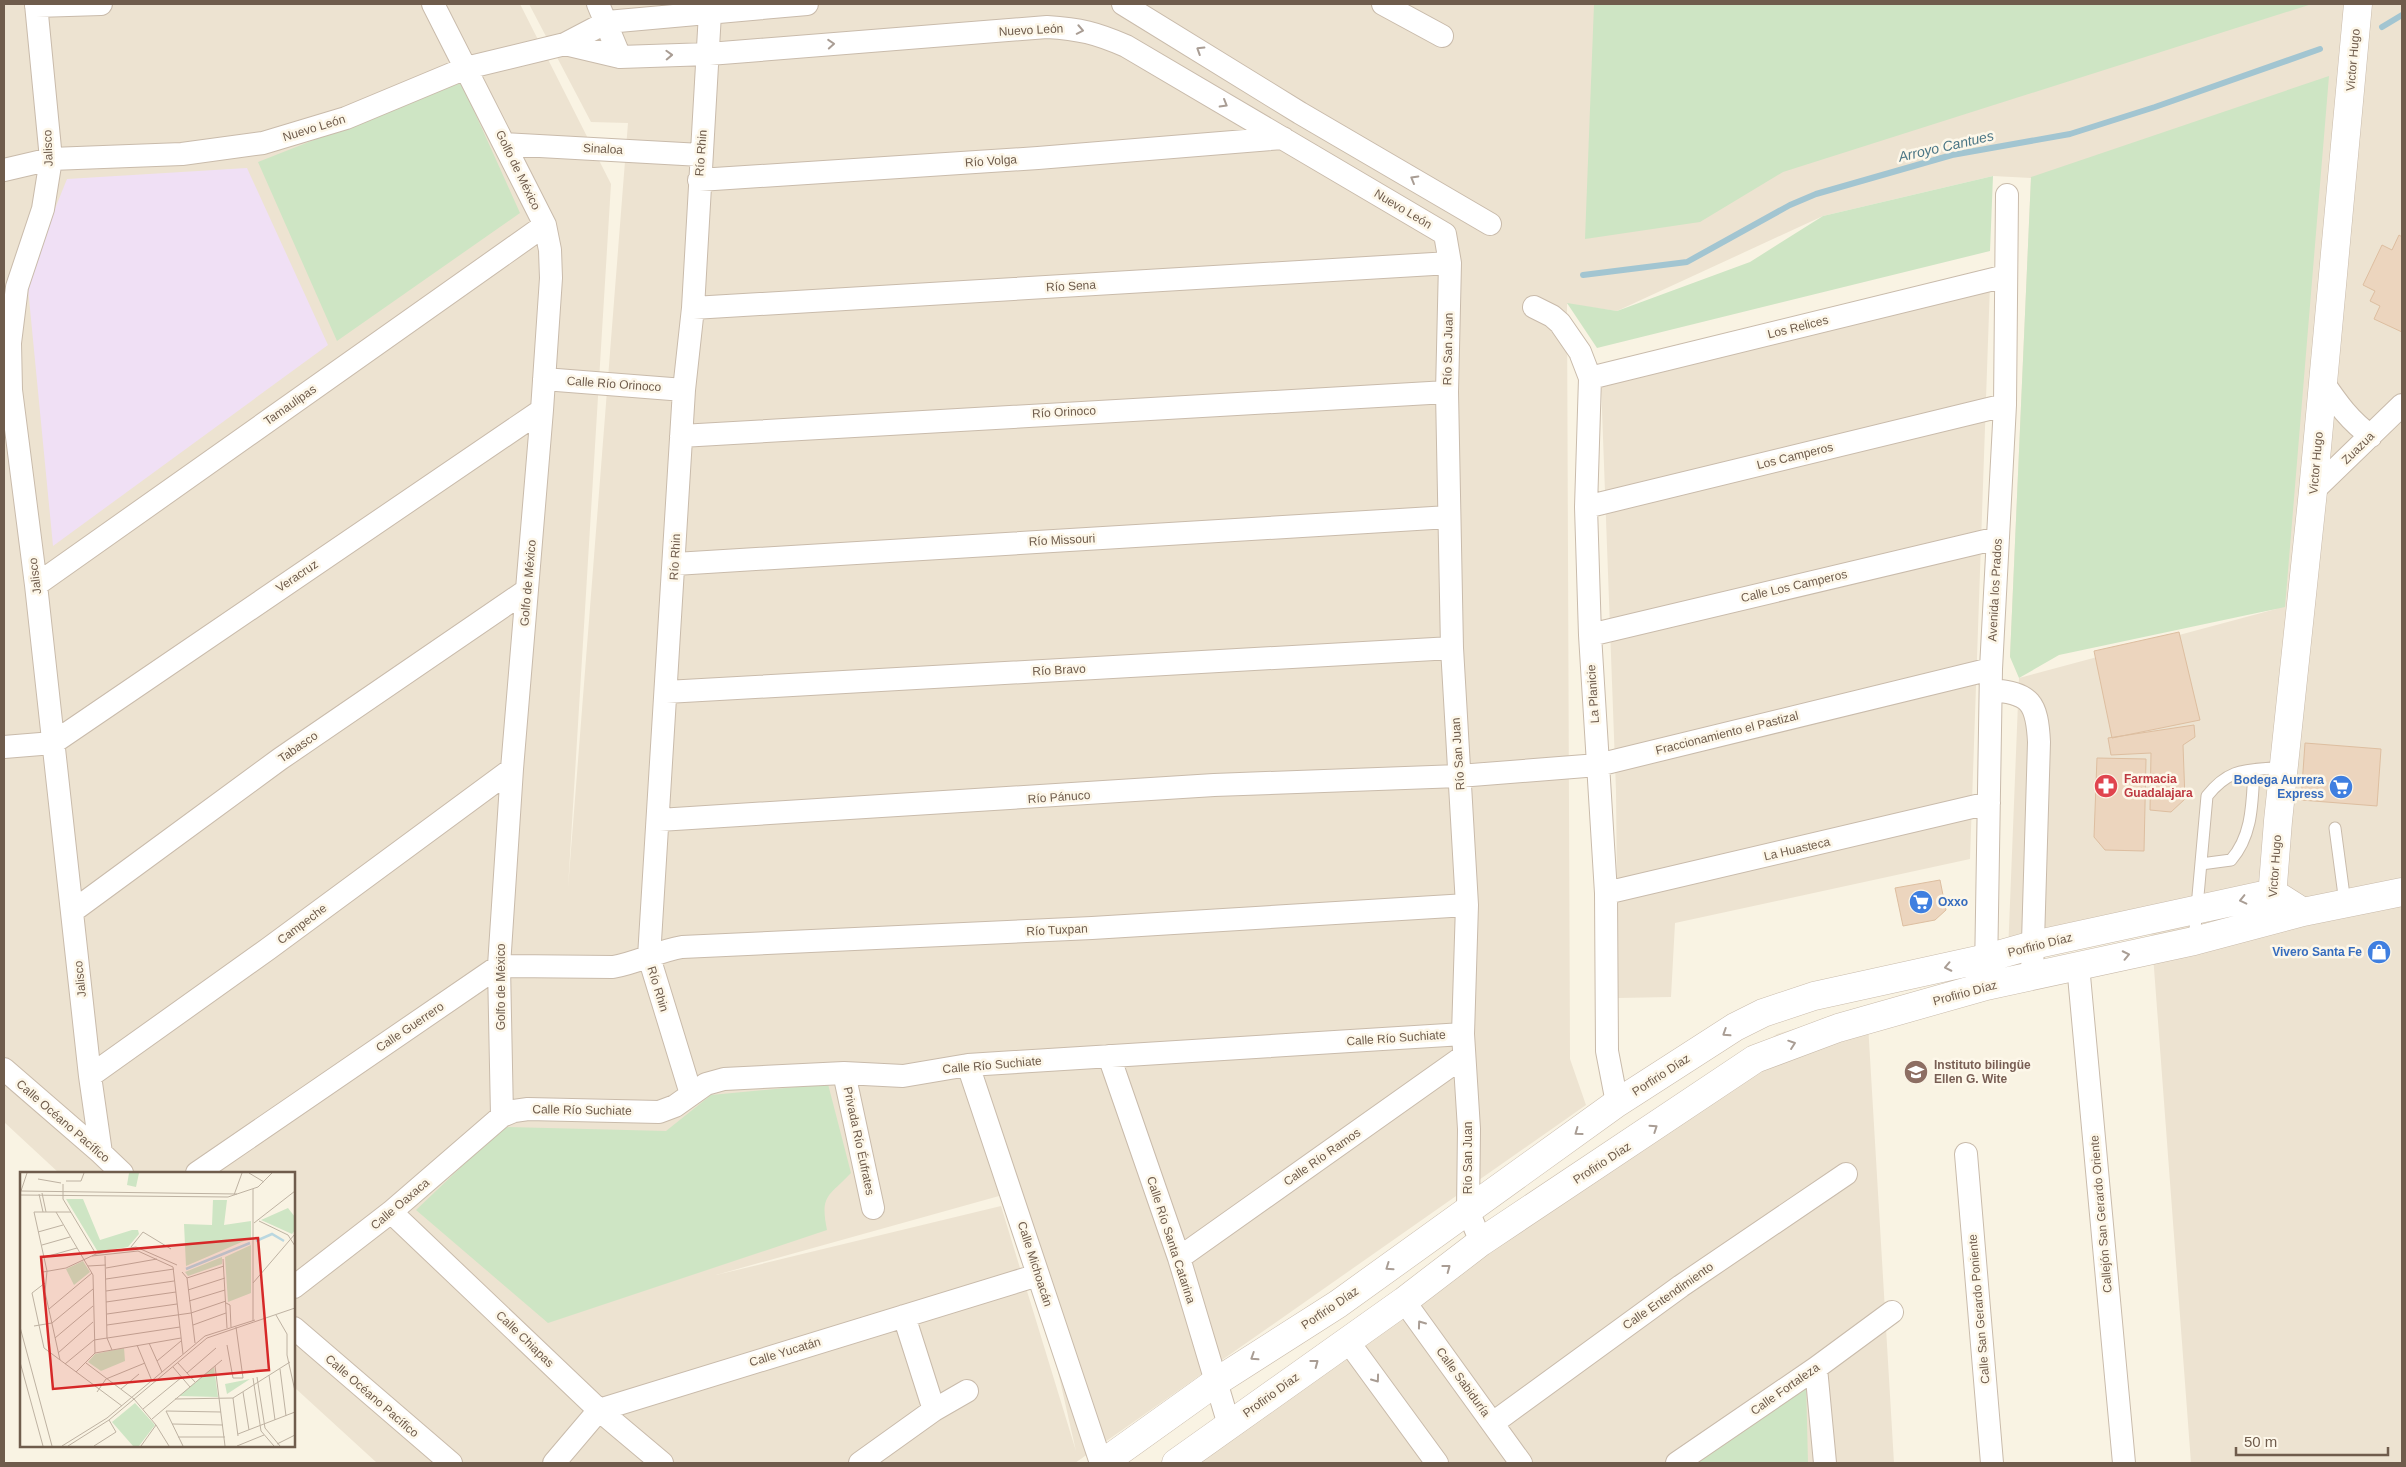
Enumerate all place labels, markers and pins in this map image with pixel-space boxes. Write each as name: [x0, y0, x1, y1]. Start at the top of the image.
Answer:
place label: Farmacia Guadalajara: [2124, 772, 2193, 800]
pharmacy icon: Farmacia Guadalajara: [2093, 773, 2119, 799]
place label: Bodega Aurrera Express: [2234, 773, 2324, 801]
supermarket icon: Bodega Aurrera Express: [2328, 774, 2354, 800]
supermarket icon: Oxxo: [1908, 889, 1934, 915]
place label: Oxxo: [1938, 895, 1968, 909]
shop icon: Vivero Santa Fe: [2366, 939, 2392, 965]
place label: Vivero Santa Fe: [2272, 945, 2362, 959]
place label: Instituto bilingüe Ellen G. Wite: [1934, 1058, 2031, 1086]
school or university icon: Instituto bilingüe Ellen G. Wite: [1903, 1059, 1929, 1085]

